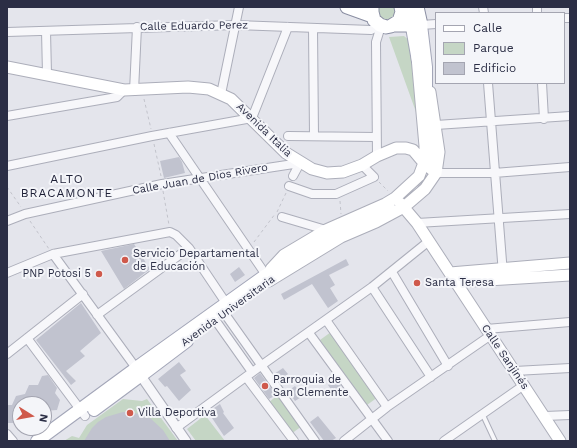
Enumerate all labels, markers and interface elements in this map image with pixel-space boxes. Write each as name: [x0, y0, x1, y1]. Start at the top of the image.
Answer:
legend: [435, 12, 565, 84]
street label: Calle Eduardo Perez: [140, 18, 248, 34]
text: Calle: [473, 21, 502, 35]
text: Parque: [473, 41, 514, 55]
text: Edificio: [473, 61, 516, 75]
street label: Avenida Italia: [233, 100, 295, 160]
street label: Calle Juan de Dios Rivero: [131, 161, 269, 197]
district label: ALTO BRACAMONTE: [21, 172, 113, 200]
place label: Servicio Departamental de Educación: [133, 247, 259, 273]
marker: Servicio Departamental de Educación: [120, 255, 130, 265]
place label: PNP Potosi 5: [23, 267, 91, 281]
marker: PNP Potosi 5: [94, 269, 104, 279]
street label: Avenida Universitaria: [179, 273, 277, 349]
place label: Santa Teresa: [425, 276, 494, 290]
marker: Santa Teresa: [412, 278, 422, 288]
street label: Calle Sanjinés: [478, 322, 532, 392]
place label: Parroquia de San Clemente: [273, 373, 349, 399]
marker: Parroquia de San Clemente: [260, 381, 270, 391]
north arrow: [12, 396, 52, 436]
place label: Villa Deportiva: [138, 406, 216, 420]
marker: Villa Deportiva: [125, 408, 135, 418]
text: N: [36, 413, 50, 423]

